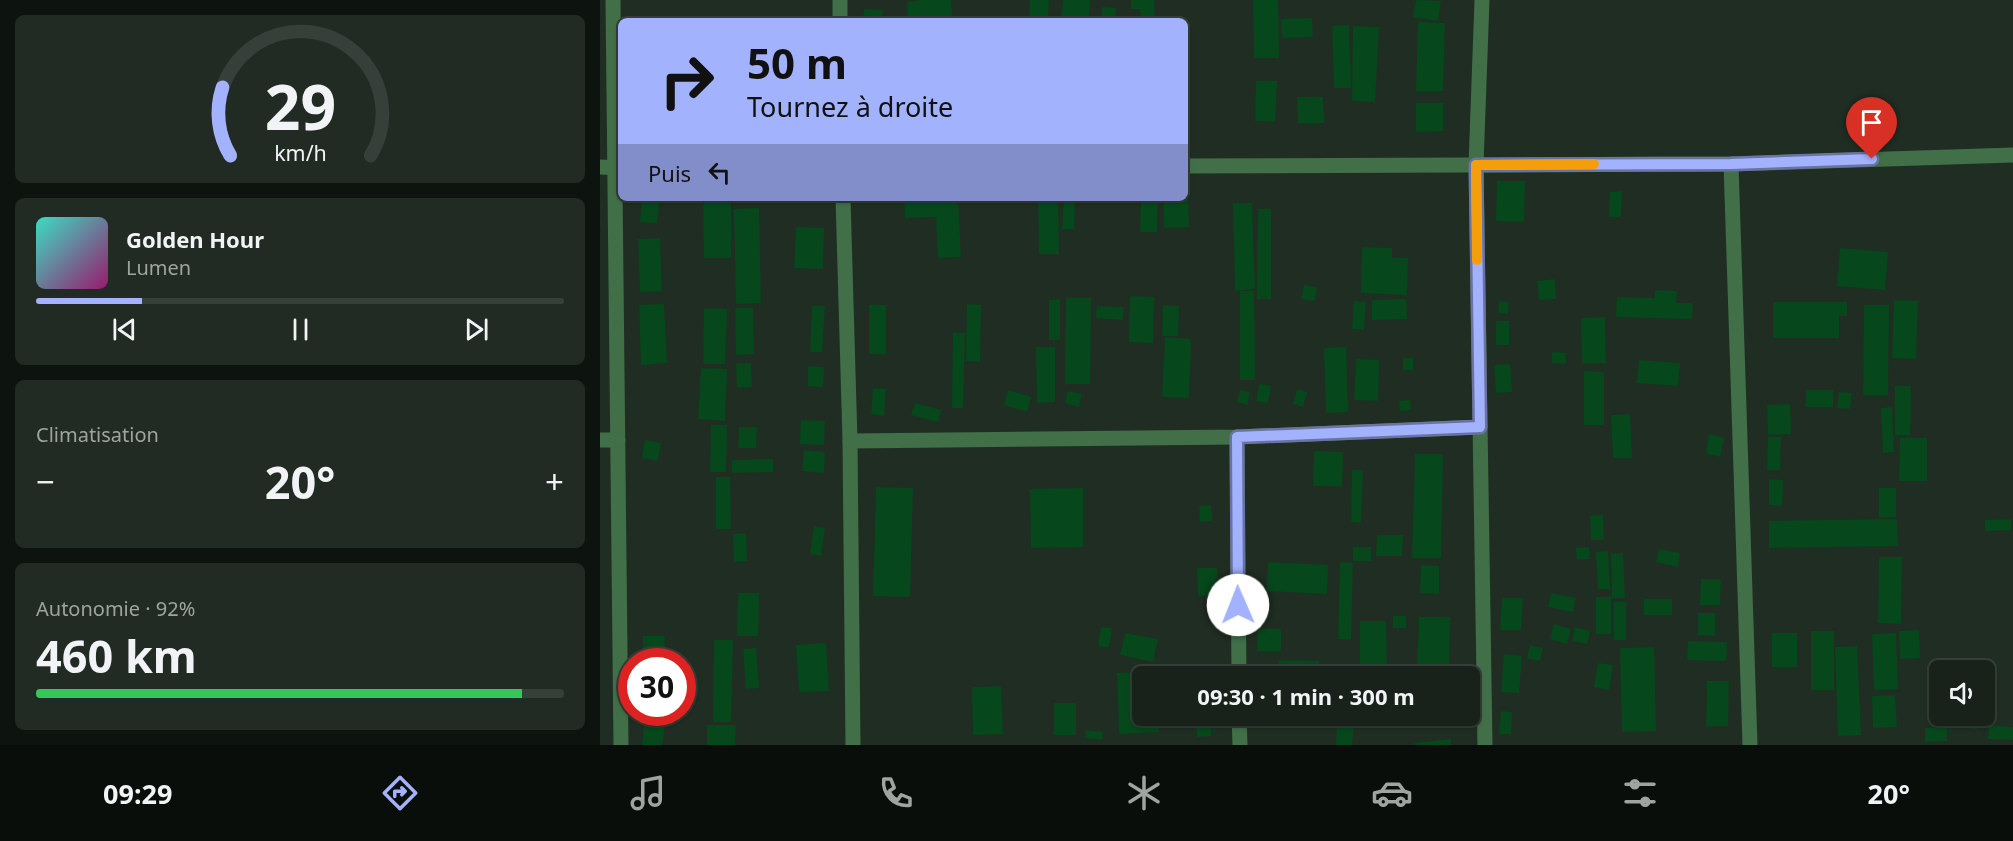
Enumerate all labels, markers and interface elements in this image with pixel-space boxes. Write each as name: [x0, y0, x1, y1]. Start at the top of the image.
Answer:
text: 50 m: [747, 34, 847, 91]
icon: right: [648, 42, 726, 120]
text: 29: [264, 63, 336, 148]
text: Tournez à droite: [747, 88, 953, 125]
pin: [1846, 97, 1897, 159]
icon: arrive: [1855, 106, 1888, 139]
text: km/h: [274, 138, 326, 167]
icon: left: [703, 156, 736, 189]
text: Puis: [648, 158, 691, 188]
text: Golden Hour: [126, 224, 264, 254]
text: Lumen: [126, 254, 191, 281]
icon: previous: [108, 313, 141, 346]
icon: pause: [284, 313, 317, 346]
icon: next: [460, 313, 493, 346]
text: Climatisation: [36, 421, 159, 448]
text: 20°: [265, 451, 335, 512]
text: −: [36, 459, 55, 504]
text: +: [545, 459, 564, 504]
position arrow: [1206, 573, 1270, 637]
text: Autonomie · 92%: [36, 595, 195, 622]
text: 460 km: [36, 625, 197, 686]
speed limit sign: 30: [618, 648, 696, 726]
map controls: [1929, 660, 1995, 726]
button: sound: [1929, 660, 1995, 726]
text: 09:30 · 1 min · 300 m: [1197, 681, 1415, 711]
icon: directions: [379, 772, 421, 814]
icon: music: [627, 772, 669, 814]
icon: phone: [875, 772, 917, 814]
icon: climate: [1123, 772, 1165, 814]
icon: car: [1371, 772, 1413, 814]
icon: filters: [1619, 772, 1661, 814]
text: 09:29: [103, 775, 172, 812]
text: 20°: [1868, 775, 1910, 812]

